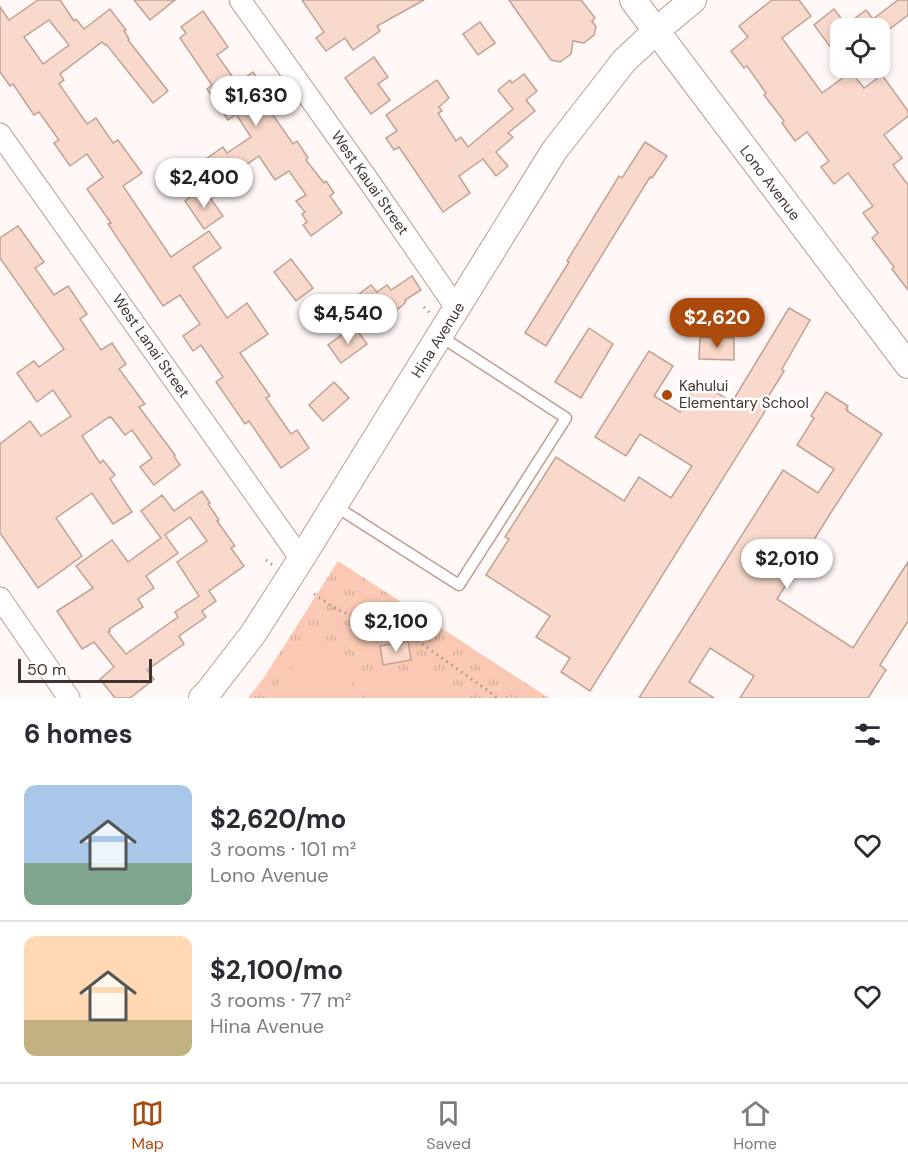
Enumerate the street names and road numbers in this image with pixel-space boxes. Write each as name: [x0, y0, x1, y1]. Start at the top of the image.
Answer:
street label: West Kauai Street: [327, 127, 413, 239]
street label: Lono Avenue: [735, 141, 805, 225]
street label: West Lanai Street: [108, 290, 194, 402]
street label: Hina Avenue: [407, 298, 469, 382]

